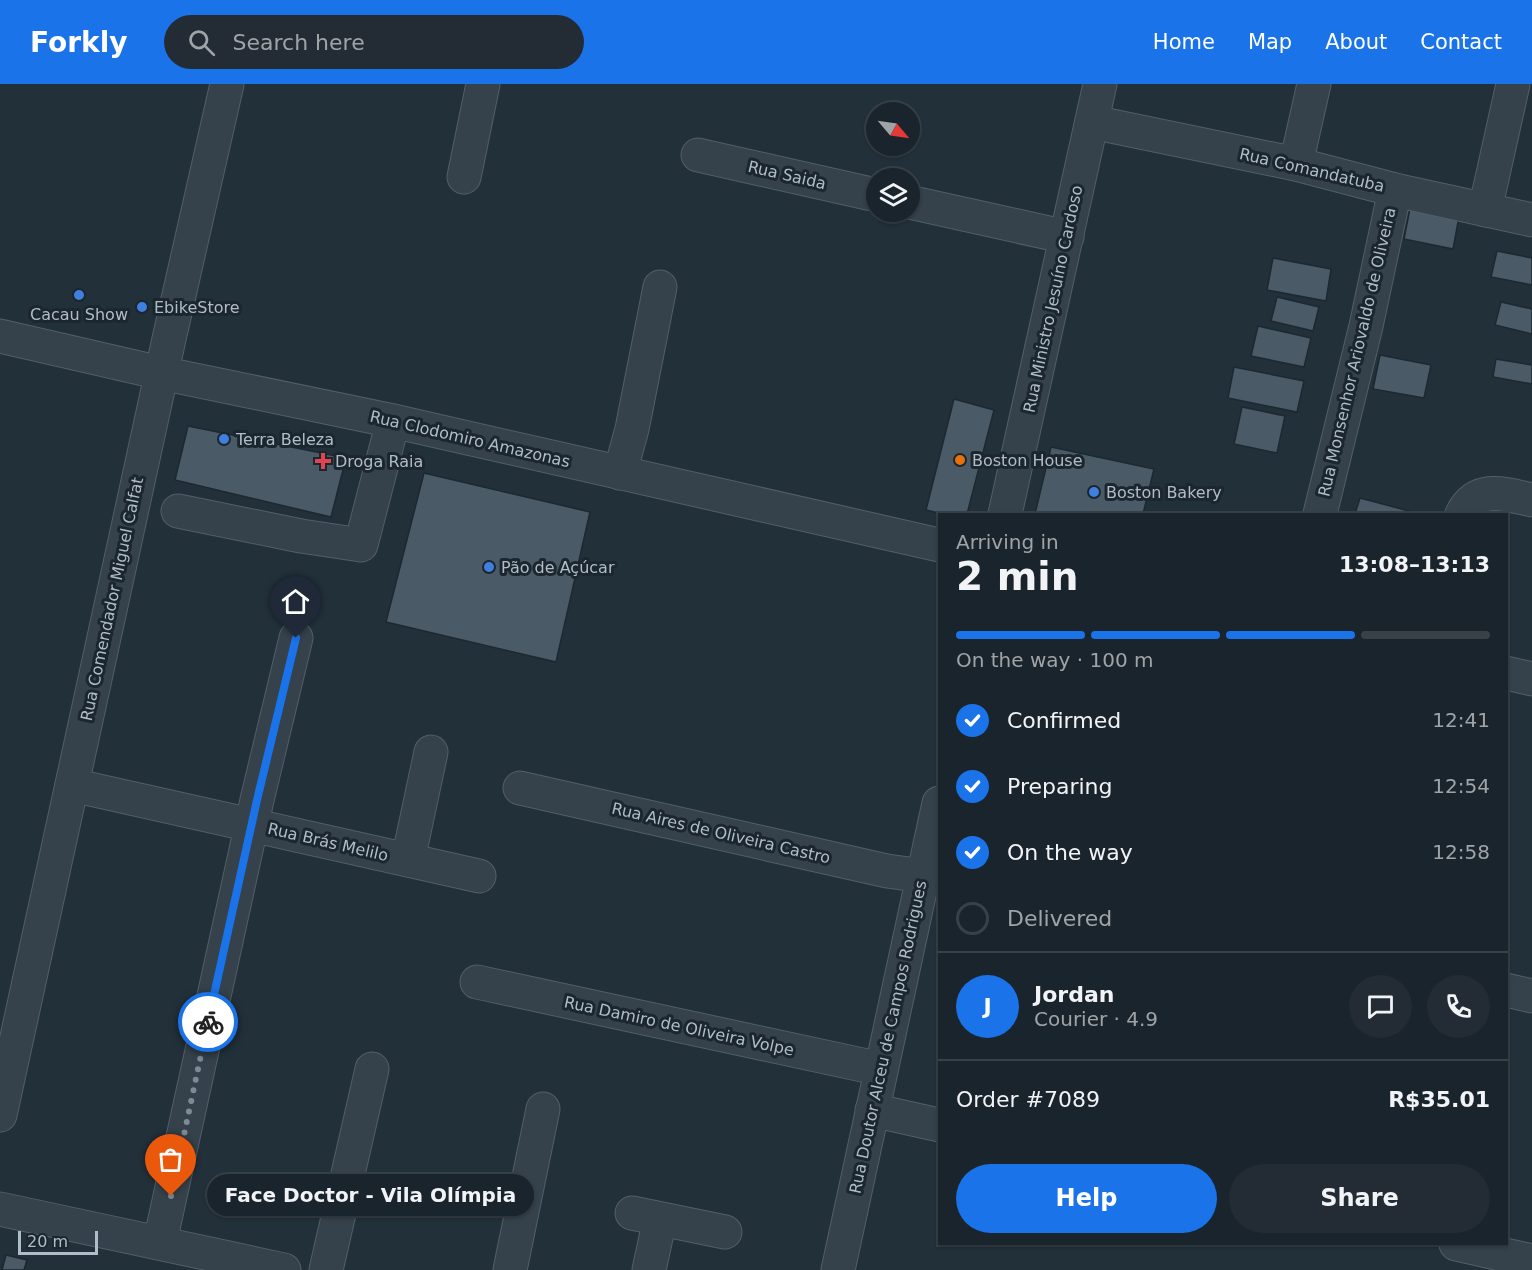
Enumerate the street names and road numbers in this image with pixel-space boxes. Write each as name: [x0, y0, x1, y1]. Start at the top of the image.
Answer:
street label: Rua Comandatuba: [1238, 144, 1386, 196]
street label: Rua Saida: [746, 157, 828, 193]
street label: Rua Ministro Jesuíno Cardoso: [1020, 184, 1086, 414]
street label: Rua Monsenhor Ariovaldo de Oliveira: [1314, 206, 1400, 498]
street label: Rua Clodomiro Amazonas: [368, 407, 572, 471]
street label: Rua Comendador Miguel Calfat: [77, 475, 147, 723]
street label: Rua Aires de Oliveira Castro: [610, 799, 832, 867]
street label: Rua Brás Melilo: [266, 819, 390, 865]
street label: Rua Doutor Alceu de Campos Rodrigues: [845, 879, 931, 1195]
street label: Rua Damiro de Oliveira Volpe: [562, 992, 796, 1060]

